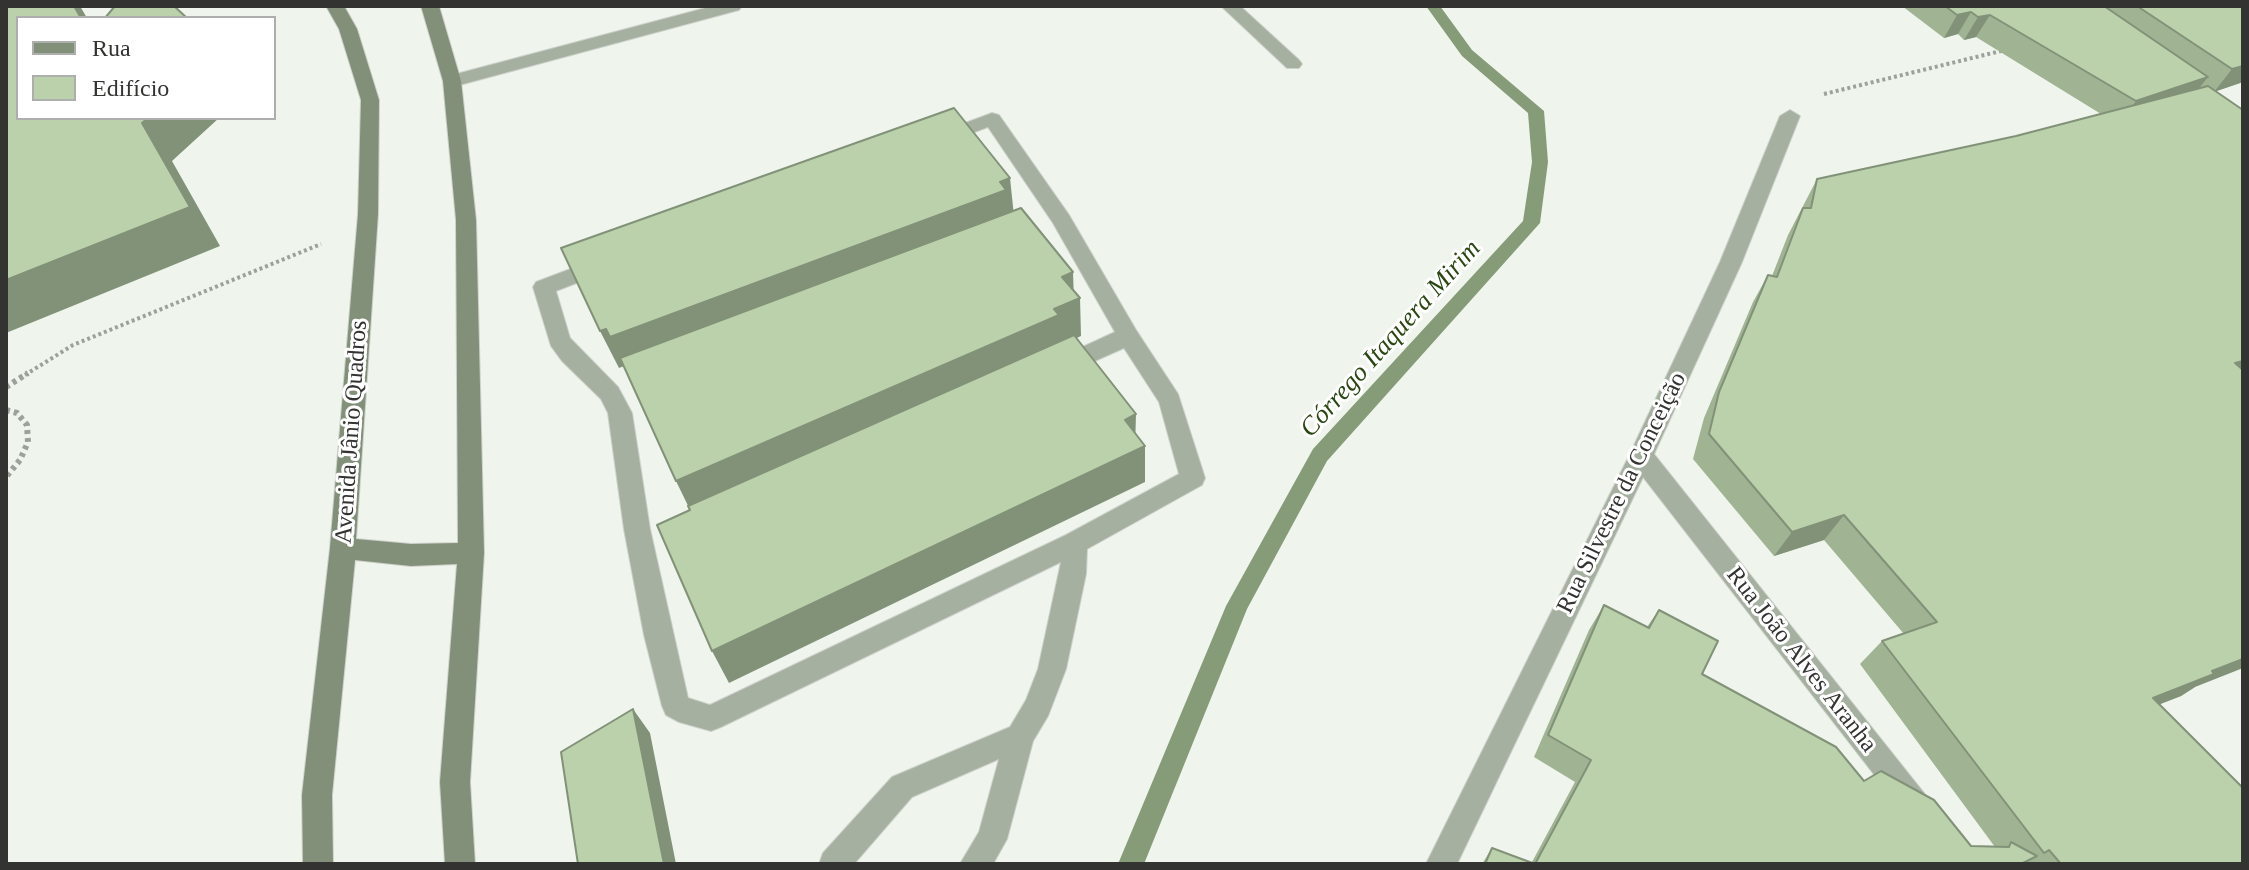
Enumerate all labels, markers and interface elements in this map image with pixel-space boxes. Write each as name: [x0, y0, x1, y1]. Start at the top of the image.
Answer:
legend: [16, 16, 276, 120]
text: Rua: [92, 35, 131, 61]
text: Edifício: [92, 75, 169, 101]
water label: Córrego Itaquera Mirim: [1294, 234, 1488, 444]
street label: Avenida Jânio Quadros: [330, 320, 374, 544]
street label: Rua Silvestre da Conceição: [1551, 368, 1693, 618]
street label: Rua João Alves Aranha: [1720, 562, 1882, 758]

